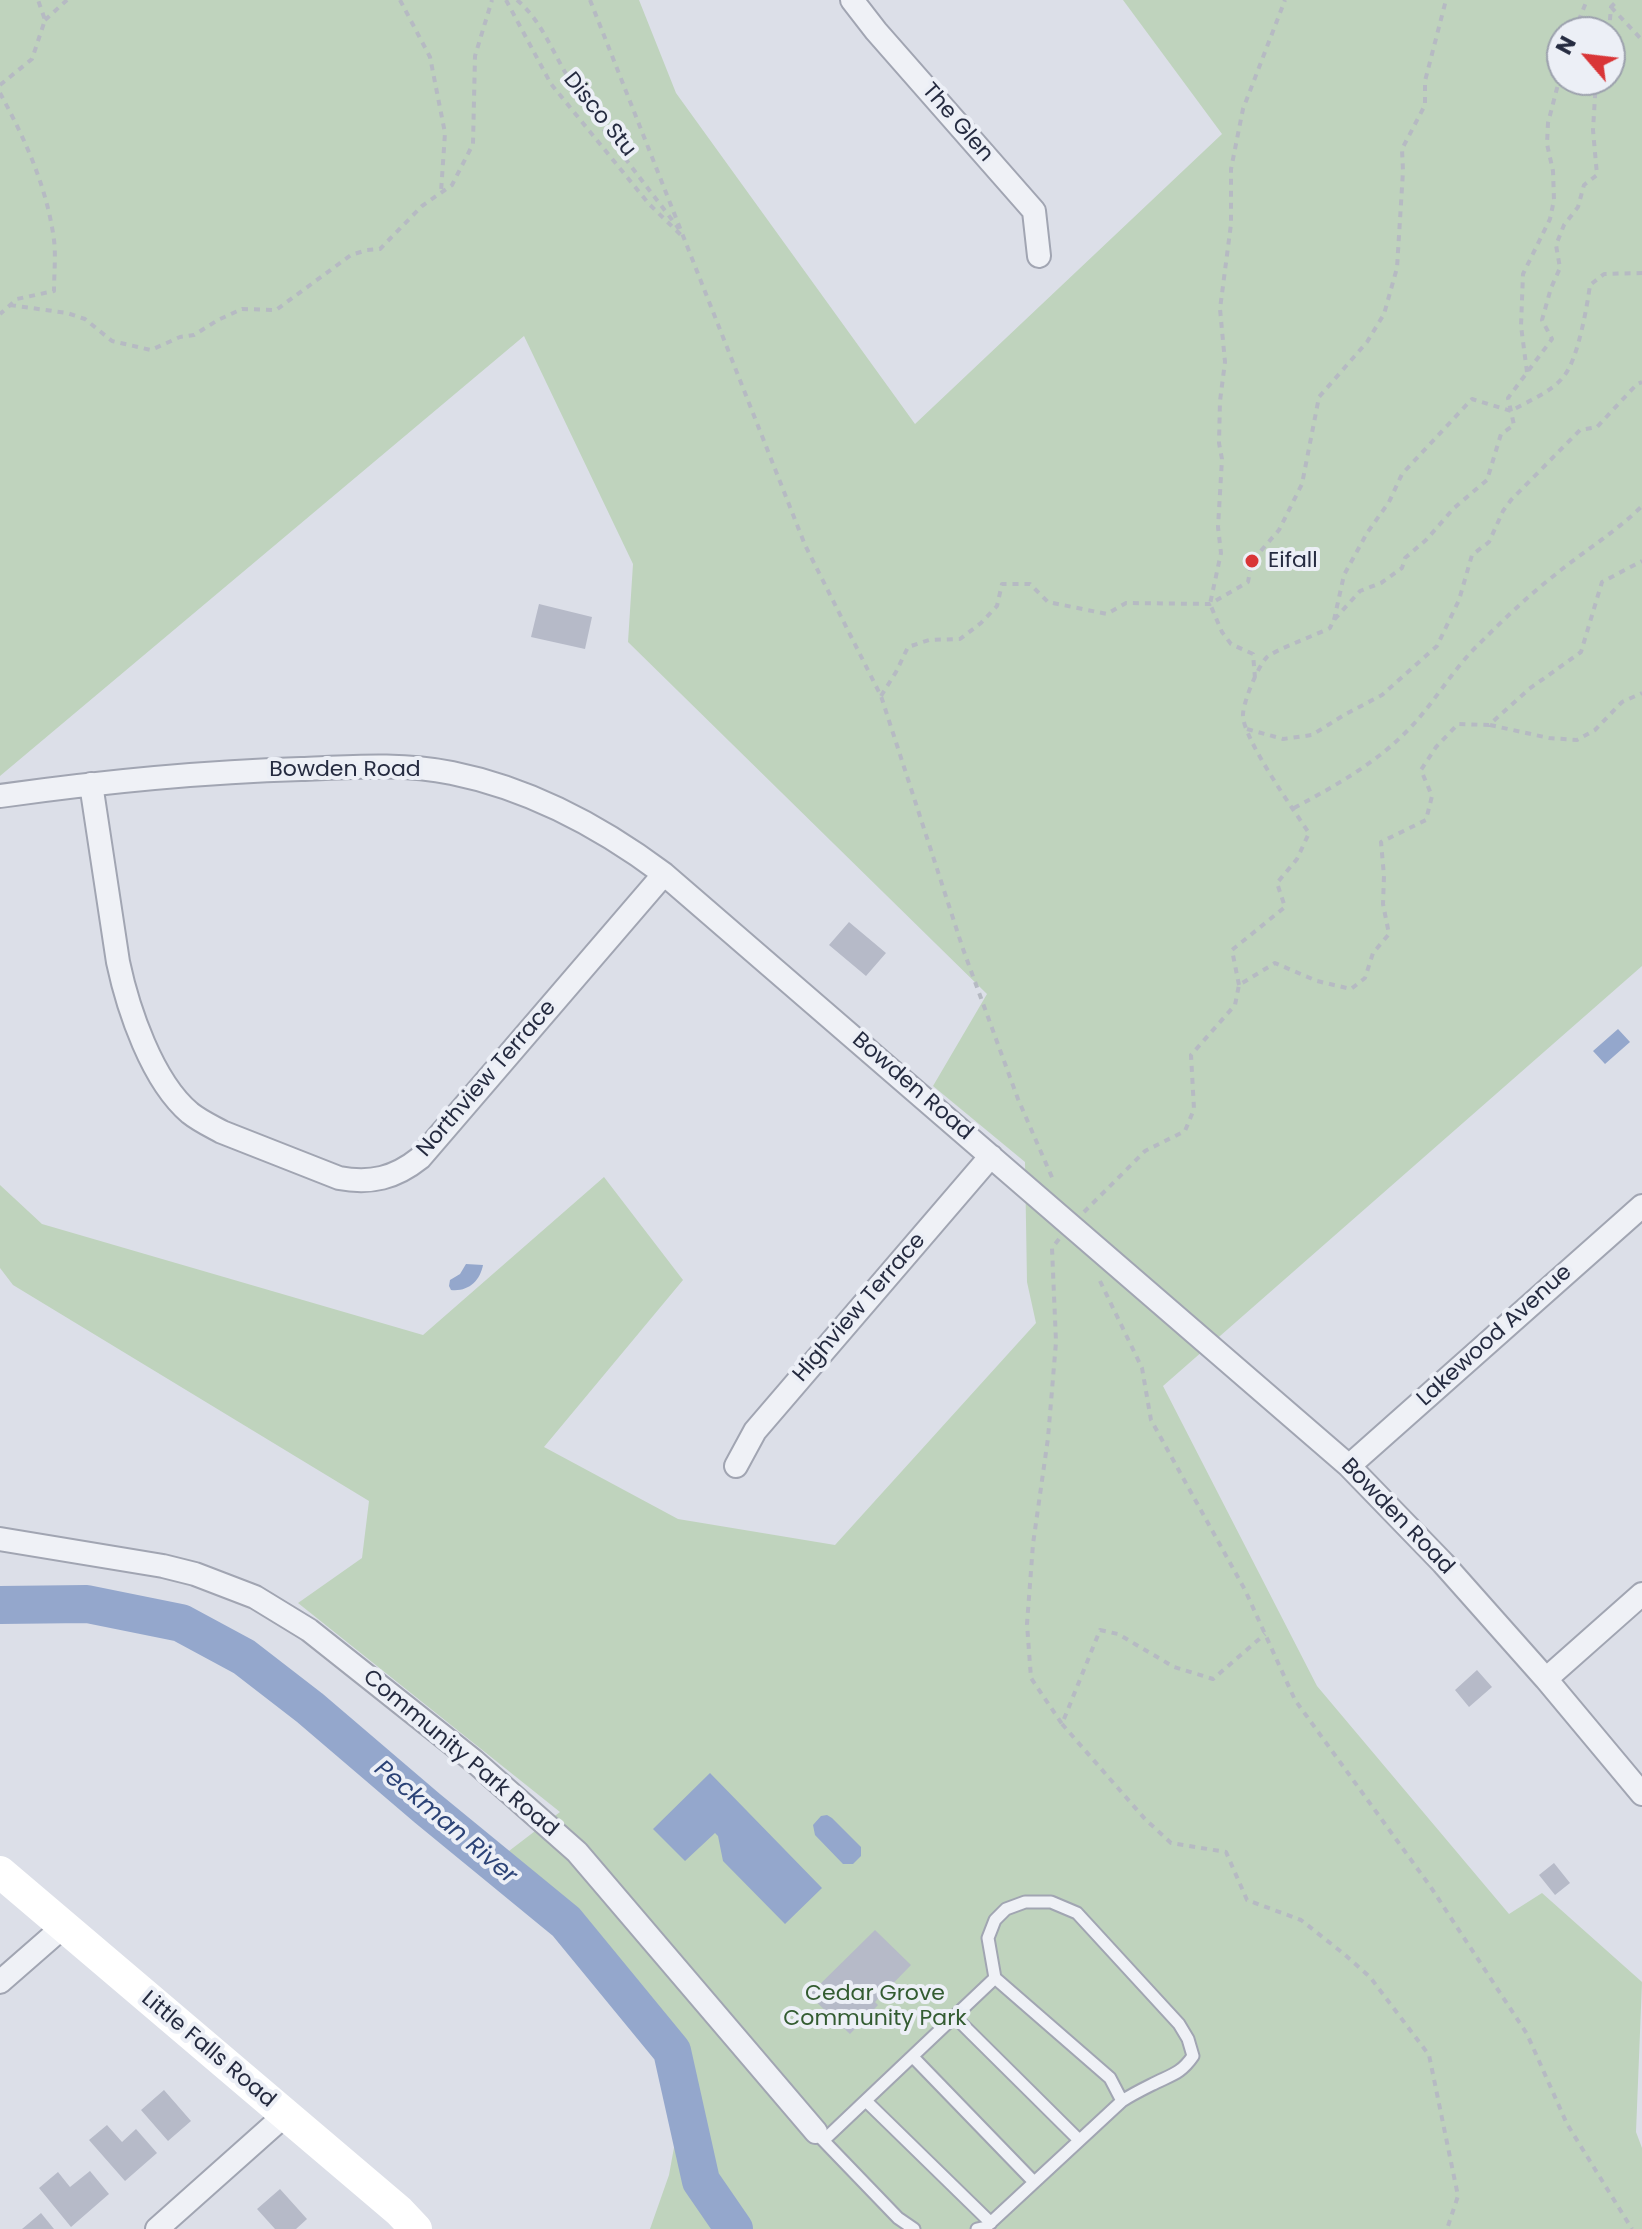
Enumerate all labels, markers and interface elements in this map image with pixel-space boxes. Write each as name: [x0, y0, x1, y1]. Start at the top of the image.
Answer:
north arrow: [1546, 16, 1626, 96]
text: N: [1549, 31, 1584, 60]
street label: Disco Stu: [557, 68, 641, 162]
street label: The Glen: [916, 78, 998, 168]
place label: Eifall: [1268, 548, 1318, 574]
marker: Eifall: [1243, 552, 1261, 570]
street label: Bowden Road: [269, 757, 421, 783]
street label: Northview Terrace: [412, 995, 562, 1163]
street label: Bowden Road: [846, 1027, 978, 1147]
street label: Highview Terrace: [788, 1228, 932, 1388]
street label: Lakewood Avenue: [1412, 1260, 1578, 1412]
street label: Bowden Road: [1335, 1453, 1459, 1581]
street label: Community Park Road: [357, 1665, 563, 1843]
water label: Peckman River: [368, 1755, 522, 1891]
park label: Cedar Grove Community Park: [783, 1981, 967, 2032]
street label: Little Falls Road: [135, 1986, 281, 2114]

